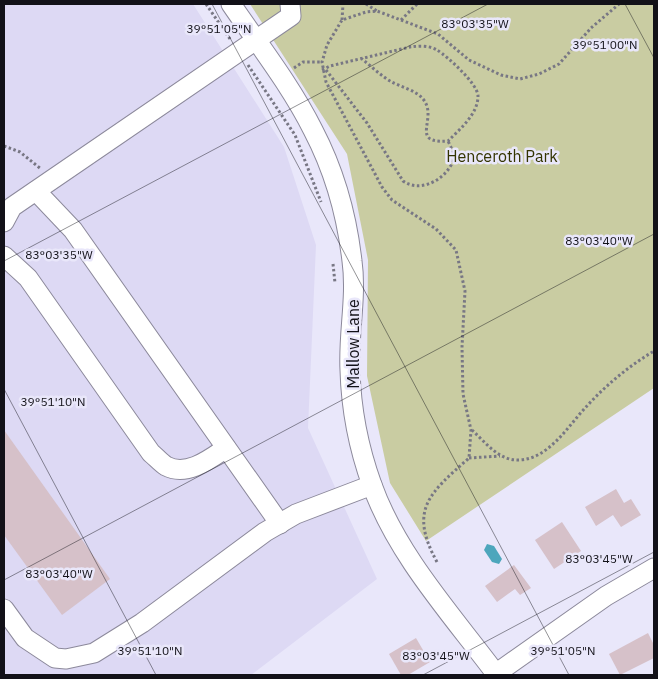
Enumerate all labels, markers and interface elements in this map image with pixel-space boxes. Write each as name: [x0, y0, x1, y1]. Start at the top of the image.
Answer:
text: 83°03'35"W: [441, 16, 509, 31]
text: 39°51'05"N: [186, 21, 252, 36]
text: 39°51'00"N: [572, 37, 638, 52]
park label: Henceroth Park: [446, 146, 558, 166]
text: 83°03'40"W: [565, 233, 633, 248]
text: 83°03'35"W: [25, 247, 93, 262]
street label: Mallow Lane: [343, 299, 363, 389]
text: 39°51'10"N: [20, 394, 86, 409]
text: 83°03'45"W: [565, 551, 633, 566]
text: 83°03'40"W: [25, 566, 93, 581]
text: 39°51'10"N: [117, 643, 183, 658]
text: 39°51'05"N: [530, 643, 596, 658]
text: 83°03'45"W: [402, 648, 470, 663]

